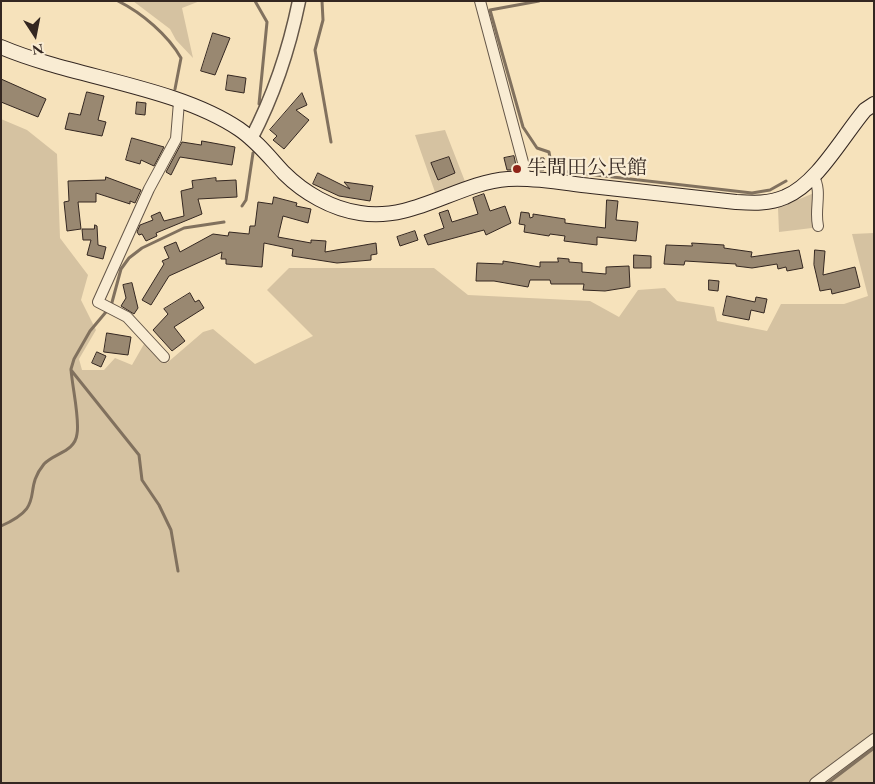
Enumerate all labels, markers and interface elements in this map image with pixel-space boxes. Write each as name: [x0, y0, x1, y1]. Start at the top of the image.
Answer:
north arrow: [10, 10, 60, 60]
text: N: [31, 40, 45, 60]
place label: 牛間田公民館: [527, 157, 647, 181]
marker: 牛間田公民館: [511, 163, 523, 175]

